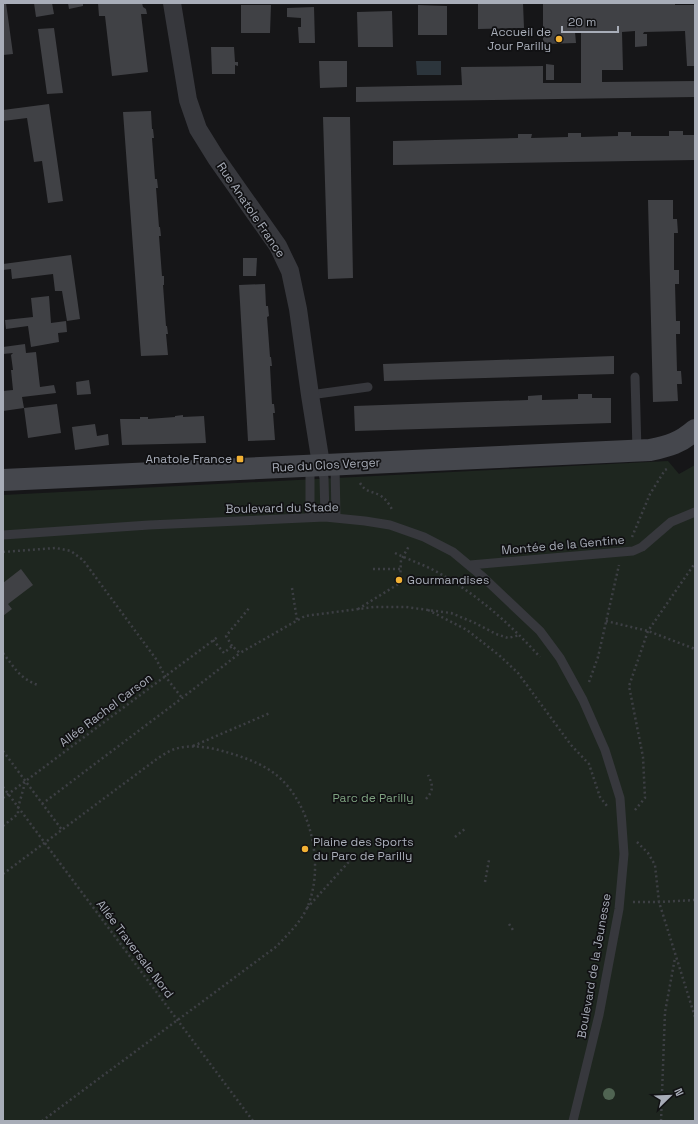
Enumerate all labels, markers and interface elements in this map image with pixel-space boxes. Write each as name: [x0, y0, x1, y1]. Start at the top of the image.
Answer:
scale bar: [562, 8, 618, 34]
text: 20 m: [568, 14, 596, 30]
place label: Accueil de Jour Parilly: [487, 24, 551, 54]
marker: Accueil de Jour Parilly: [554, 34, 564, 44]
street label: Rue Anatole France: [213, 159, 289, 261]
place label: Anatole France: [145, 451, 232, 467]
marker: Anatole France: [235, 454, 245, 464]
street label: Rue du Clos Verger: [272, 454, 381, 476]
street label: Boulevard du Stade: [225, 499, 339, 517]
street label: Montée de la Gentine: [501, 532, 625, 558]
place label: Gourmandises: [407, 572, 489, 588]
marker: Gourmandises: [394, 575, 404, 585]
street label: Allée Rachel Carson: [56, 670, 156, 750]
park label: Parc de Parilly: [332, 790, 414, 806]
place label: Plaine des Sports du Parc de Parilly: [313, 834, 414, 864]
marker: Plaine des Sports du Parc de Parilly: [300, 844, 310, 854]
street label: Boulevard de la Jeunesse: [573, 892, 615, 1040]
street label: Allée Traversale Nord: [93, 897, 177, 1001]
north arrow: [650, 1076, 690, 1116]
text: N: [671, 1086, 687, 1098]

